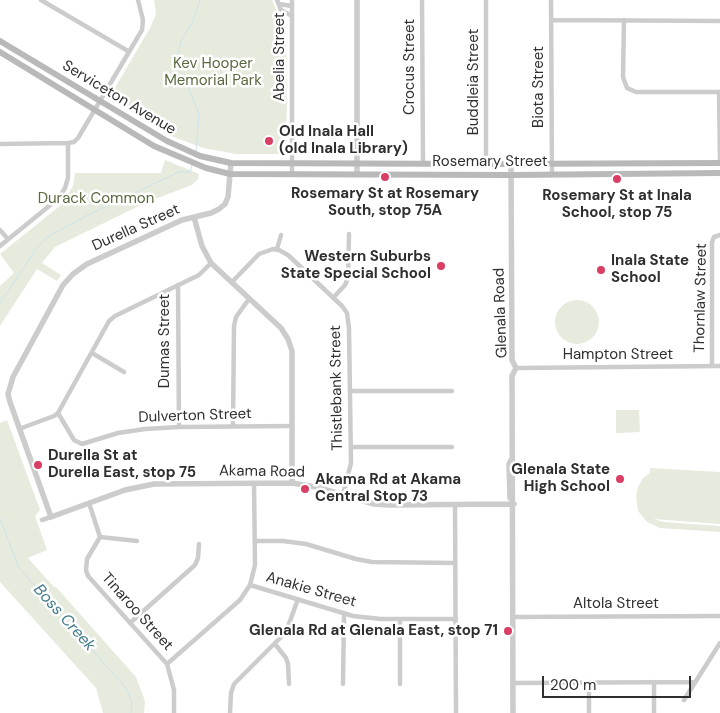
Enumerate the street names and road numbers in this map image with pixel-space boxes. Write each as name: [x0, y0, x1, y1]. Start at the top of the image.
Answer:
street label: Abelia Street: [271, 12, 289, 102]
street label: Crocus Street: [401, 19, 419, 115]
street label: Buddleia Street: [465, 29, 483, 135]
street label: Biota Street: [530, 46, 548, 128]
street label: Serviceton Avenue: [59, 57, 179, 139]
street label: Rosemary Street: [432, 153, 548, 171]
street label: Durella Street: [89, 201, 183, 255]
street label: Thornlaw Street: [691, 243, 711, 353]
street label: Glenala Road: [490, 268, 512, 358]
street label: Dumas Street: [156, 294, 174, 388]
street label: Thistlebank Street: [327, 325, 347, 451]
street label: Hampton Street: [563, 346, 673, 364]
street label: Dulverton Street: [138, 405, 252, 427]
street label: Akama Road: [219, 462, 305, 482]
street label: Tinaroo Street: [97, 569, 177, 655]
street label: Anakie Street: [264, 569, 358, 611]
street label: Altola Street: [573, 595, 659, 613]

